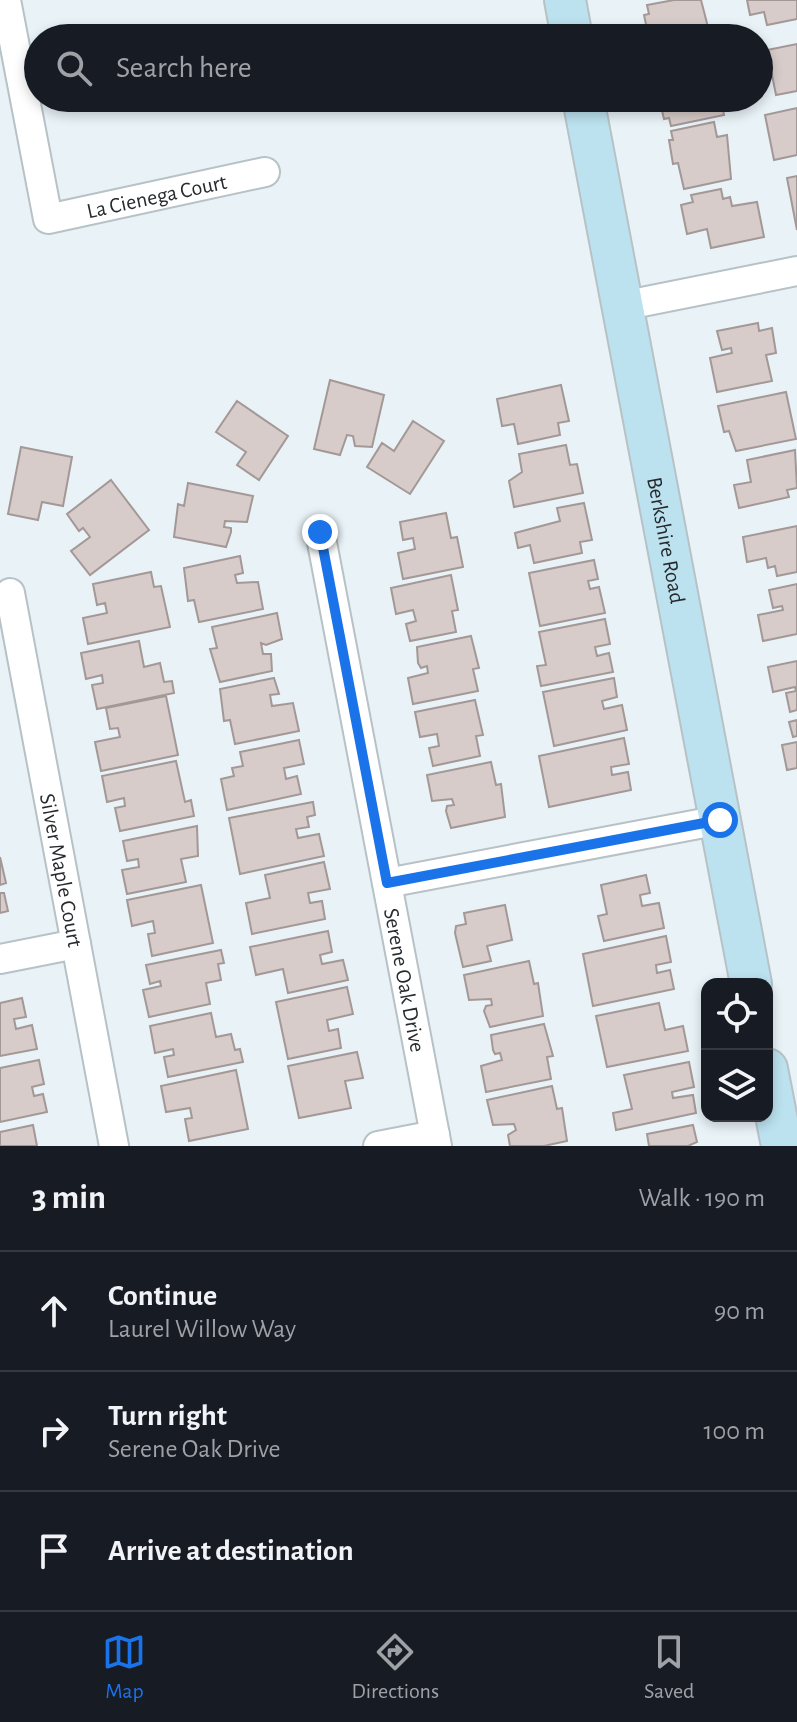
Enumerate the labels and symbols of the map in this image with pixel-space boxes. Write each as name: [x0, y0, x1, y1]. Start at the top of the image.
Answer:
street label: La Cienega Court: [85, 171, 229, 222]
street label: Berkshire Road: [643, 475, 689, 606]
route end: [302, 514, 338, 550]
street label: Silver Maple Court: [36, 792, 86, 949]
route start: [702, 802, 738, 838]
street label: Serene Oak Drive: [380, 906, 429, 1054]

